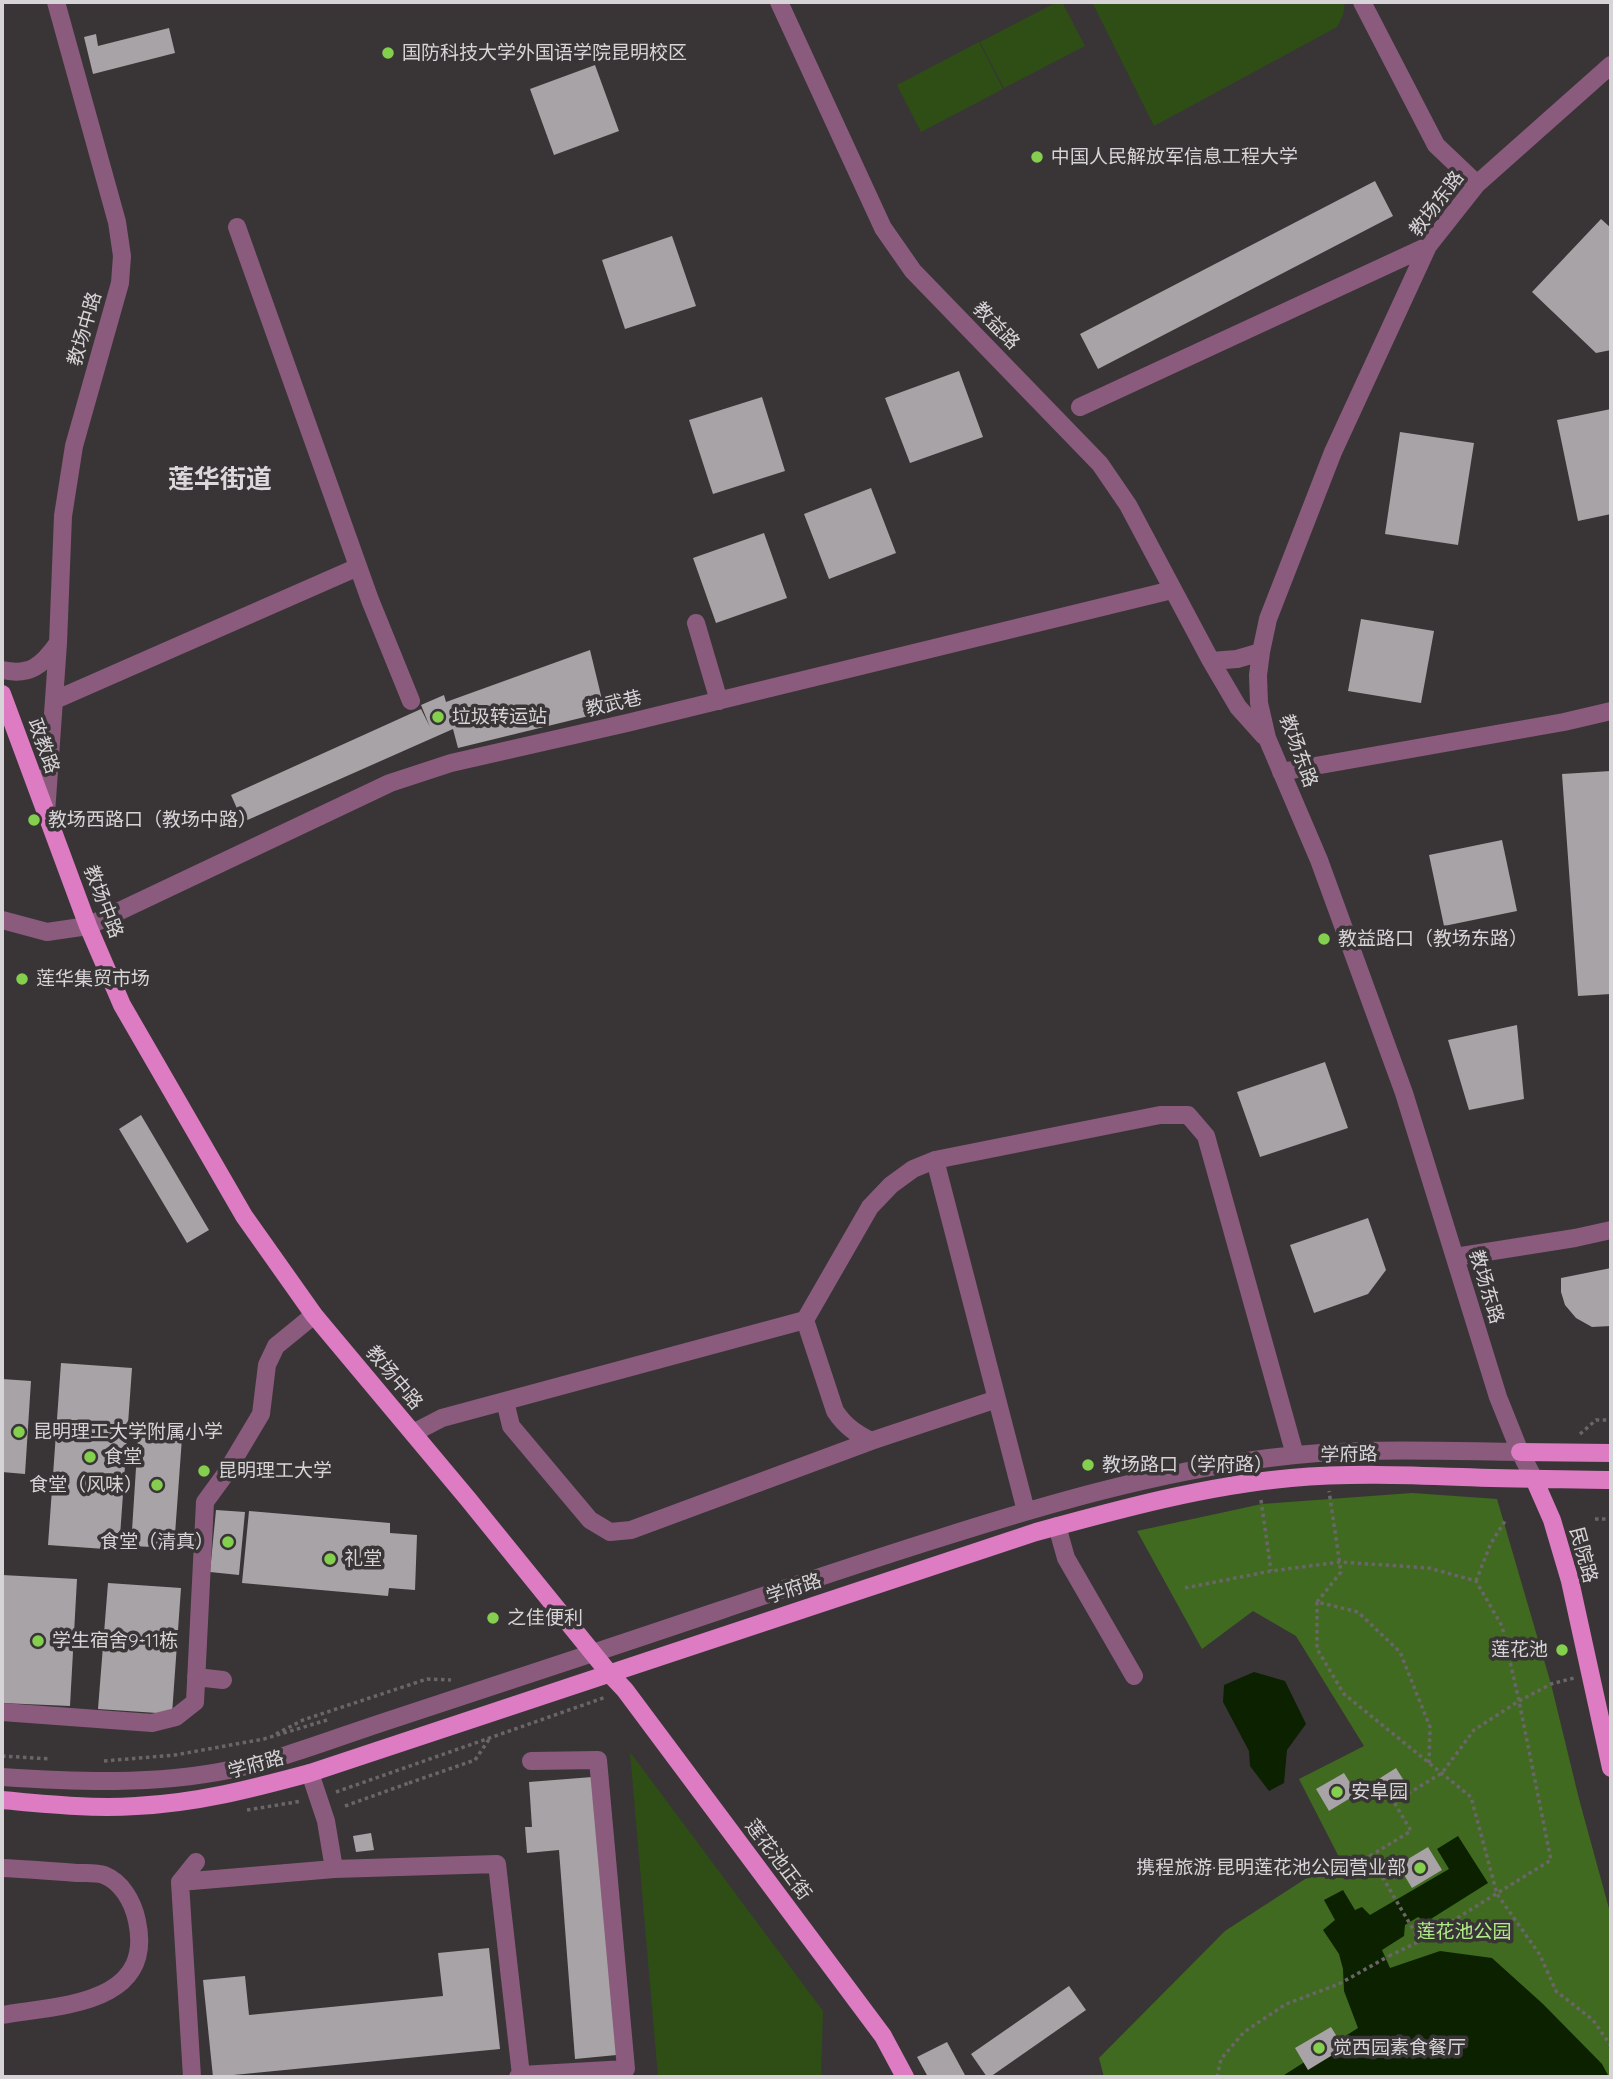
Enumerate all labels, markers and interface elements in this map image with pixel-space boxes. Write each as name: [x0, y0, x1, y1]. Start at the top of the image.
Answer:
place label: 国防科技大学外国语学院昆明校区: [402, 42, 687, 64]
marker: 国防科技大学外国语学院昆明校区: [380, 45, 396, 61]
place label: 中国人民解放军信息工程大学: [1051, 146, 1298, 168]
marker: 中国人民解放军信息工程大学: [1029, 149, 1045, 165]
street label: 教场东路: [1405, 167, 1469, 241]
street label: 教场中路: [64, 289, 106, 369]
street label: 教益路: [968, 298, 1024, 354]
district label: 莲华街道: [168, 464, 272, 496]
street label: 教武巷: [584, 686, 644, 722]
place label: 垃圾转运站: [452, 706, 547, 728]
marker: 垃圾转运站: [430, 709, 446, 725]
street label: 教场东路: [1274, 711, 1322, 791]
street label: 政教路: [23, 715, 63, 777]
place label: 教场西路口（教场中路）: [48, 809, 257, 831]
marker: 教场西路口（教场中路）: [26, 812, 42, 828]
street label: 教场中路: [79, 862, 127, 942]
place label: 教益路口（教场东路）: [1338, 928, 1528, 950]
marker: 教益路口（教场东路）: [1316, 931, 1332, 947]
place label: 莲华集贸市场: [36, 968, 150, 990]
marker: 莲华集贸市场: [14, 971, 30, 987]
street label: 教场东路: [1464, 1247, 1508, 1327]
street label: 教场中路: [361, 1342, 427, 1414]
place label: 昆明理工大学附属小学: [33, 1421, 223, 1443]
marker: 昆明理工大学附属小学: [11, 1424, 27, 1440]
street label: 学府路: [1320, 1443, 1378, 1467]
place label: 食堂: [104, 1446, 142, 1468]
marker: 食堂: [82, 1449, 98, 1465]
place label: 教场路口（学府路）: [1102, 1454, 1273, 1476]
marker: 教场路口（学府路）: [1080, 1457, 1096, 1473]
place label: 昆明理工大学: [218, 1460, 332, 1482]
marker: 昆明理工大学: [196, 1463, 212, 1479]
place label: 食堂（风味）: [29, 1474, 143, 1496]
marker: 食堂（风味）: [149, 1477, 165, 1493]
street label: 民院路: [1565, 1525, 1601, 1585]
place label: 食堂（清真）: [100, 1531, 214, 1553]
marker: 食堂（清真）: [220, 1534, 236, 1550]
place label: 礼堂: [344, 1548, 382, 1570]
marker: 礼堂: [322, 1551, 338, 1567]
street label: 学府路: [763, 1569, 825, 1609]
place label: 之佳便利: [507, 1607, 583, 1629]
marker: 之佳便利: [485, 1610, 501, 1626]
place label: 学生宿舍9-11栋: [52, 1630, 178, 1652]
marker: 学生宿舍9-11栋: [30, 1633, 46, 1649]
place label: 莲花池: [1491, 1639, 1548, 1661]
marker: 莲花池: [1554, 1642, 1570, 1658]
street label: 学府路: [226, 1747, 286, 1783]
place label: 安阜园: [1351, 1781, 1408, 1803]
marker: 安阜园: [1329, 1784, 1345, 1800]
street label: 莲花池正街: [740, 1815, 816, 1905]
place label: 携程旅游·昆明莲花池公园营业部: [1136, 1857, 1406, 1879]
marker: 携程旅游·昆明莲花池公园营业部: [1412, 1860, 1428, 1876]
park label: 莲花池公园: [1417, 1921, 1511, 1943]
place label: 觉西园素食餐厅: [1333, 2037, 1466, 2059]
marker: 觉西园素食餐厅: [1311, 2040, 1327, 2056]

